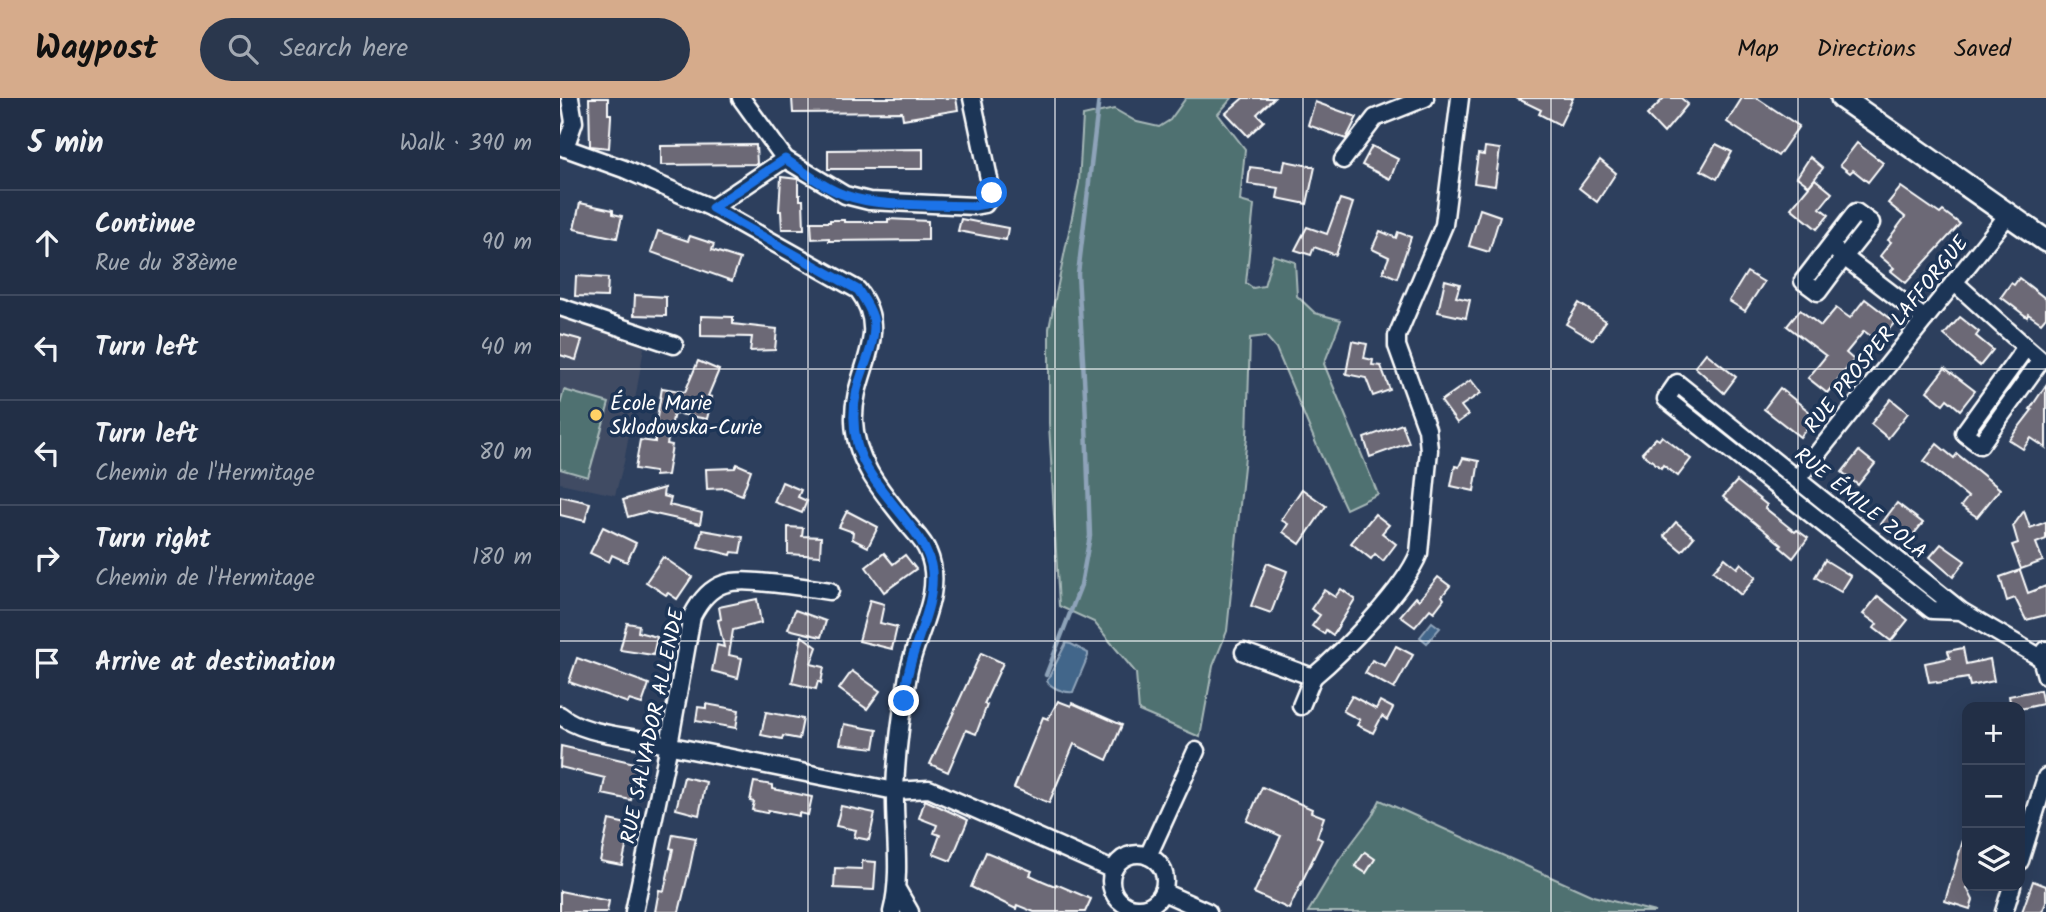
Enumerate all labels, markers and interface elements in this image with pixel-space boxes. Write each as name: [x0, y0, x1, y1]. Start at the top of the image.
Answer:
search box: [200, 18, 690, 81]
text: Waypost: [35, 23, 158, 76]
text: Search here: [280, 28, 408, 70]
icon: search: [224, 30, 262, 68]
text: Map: [1737, 30, 1779, 69]
text: Directions: [1817, 30, 1916, 69]
text: Saved: [1954, 30, 2011, 69]
text: 5 min: [28, 120, 104, 168]
text: Walk · 390 m: [400, 126, 532, 162]
route start: [976, 177, 1007, 208]
text: Continue: [95, 204, 196, 246]
icon: ahead: [28, 224, 66, 262]
text: 90 m: [482, 225, 532, 261]
street label: RUE PROSPER LAFFORGUE: [1797, 228, 1978, 441]
text: Rue du 88ème: [95, 246, 237, 282]
text: Turn left: [95, 327, 198, 369]
icon: left: [28, 329, 66, 367]
text: 40 m: [480, 330, 532, 366]
place label: École Marie Sklodowska-Curie: [610, 388, 763, 445]
marker: École Marie Sklodowska-Curie: [588, 407, 604, 423]
text: Turn left: [95, 414, 198, 456]
icon: left: [28, 434, 66, 472]
text: 80 m: [479, 435, 532, 471]
street label: RUE ÉMILE ZOLA: [1786, 440, 1934, 568]
text: Chemin de l'Hermitage: [95, 456, 315, 492]
text: Turn right: [95, 519, 211, 561]
icon: right: [28, 539, 66, 577]
text: 180 m: [472, 540, 532, 576]
text: Chemin de l'Hermitage: [95, 561, 315, 597]
street label: RUE SALVADOR ALLENDE: [612, 605, 695, 847]
text: Arrive at destination: [95, 642, 335, 684]
icon: arrive: [28, 644, 66, 682]
route end: [888, 685, 919, 716]
map controls: [1962, 702, 2025, 891]
button: +: [1962, 702, 2025, 765]
button: −: [1962, 765, 2025, 828]
button: layers: [1962, 828, 2025, 891]

